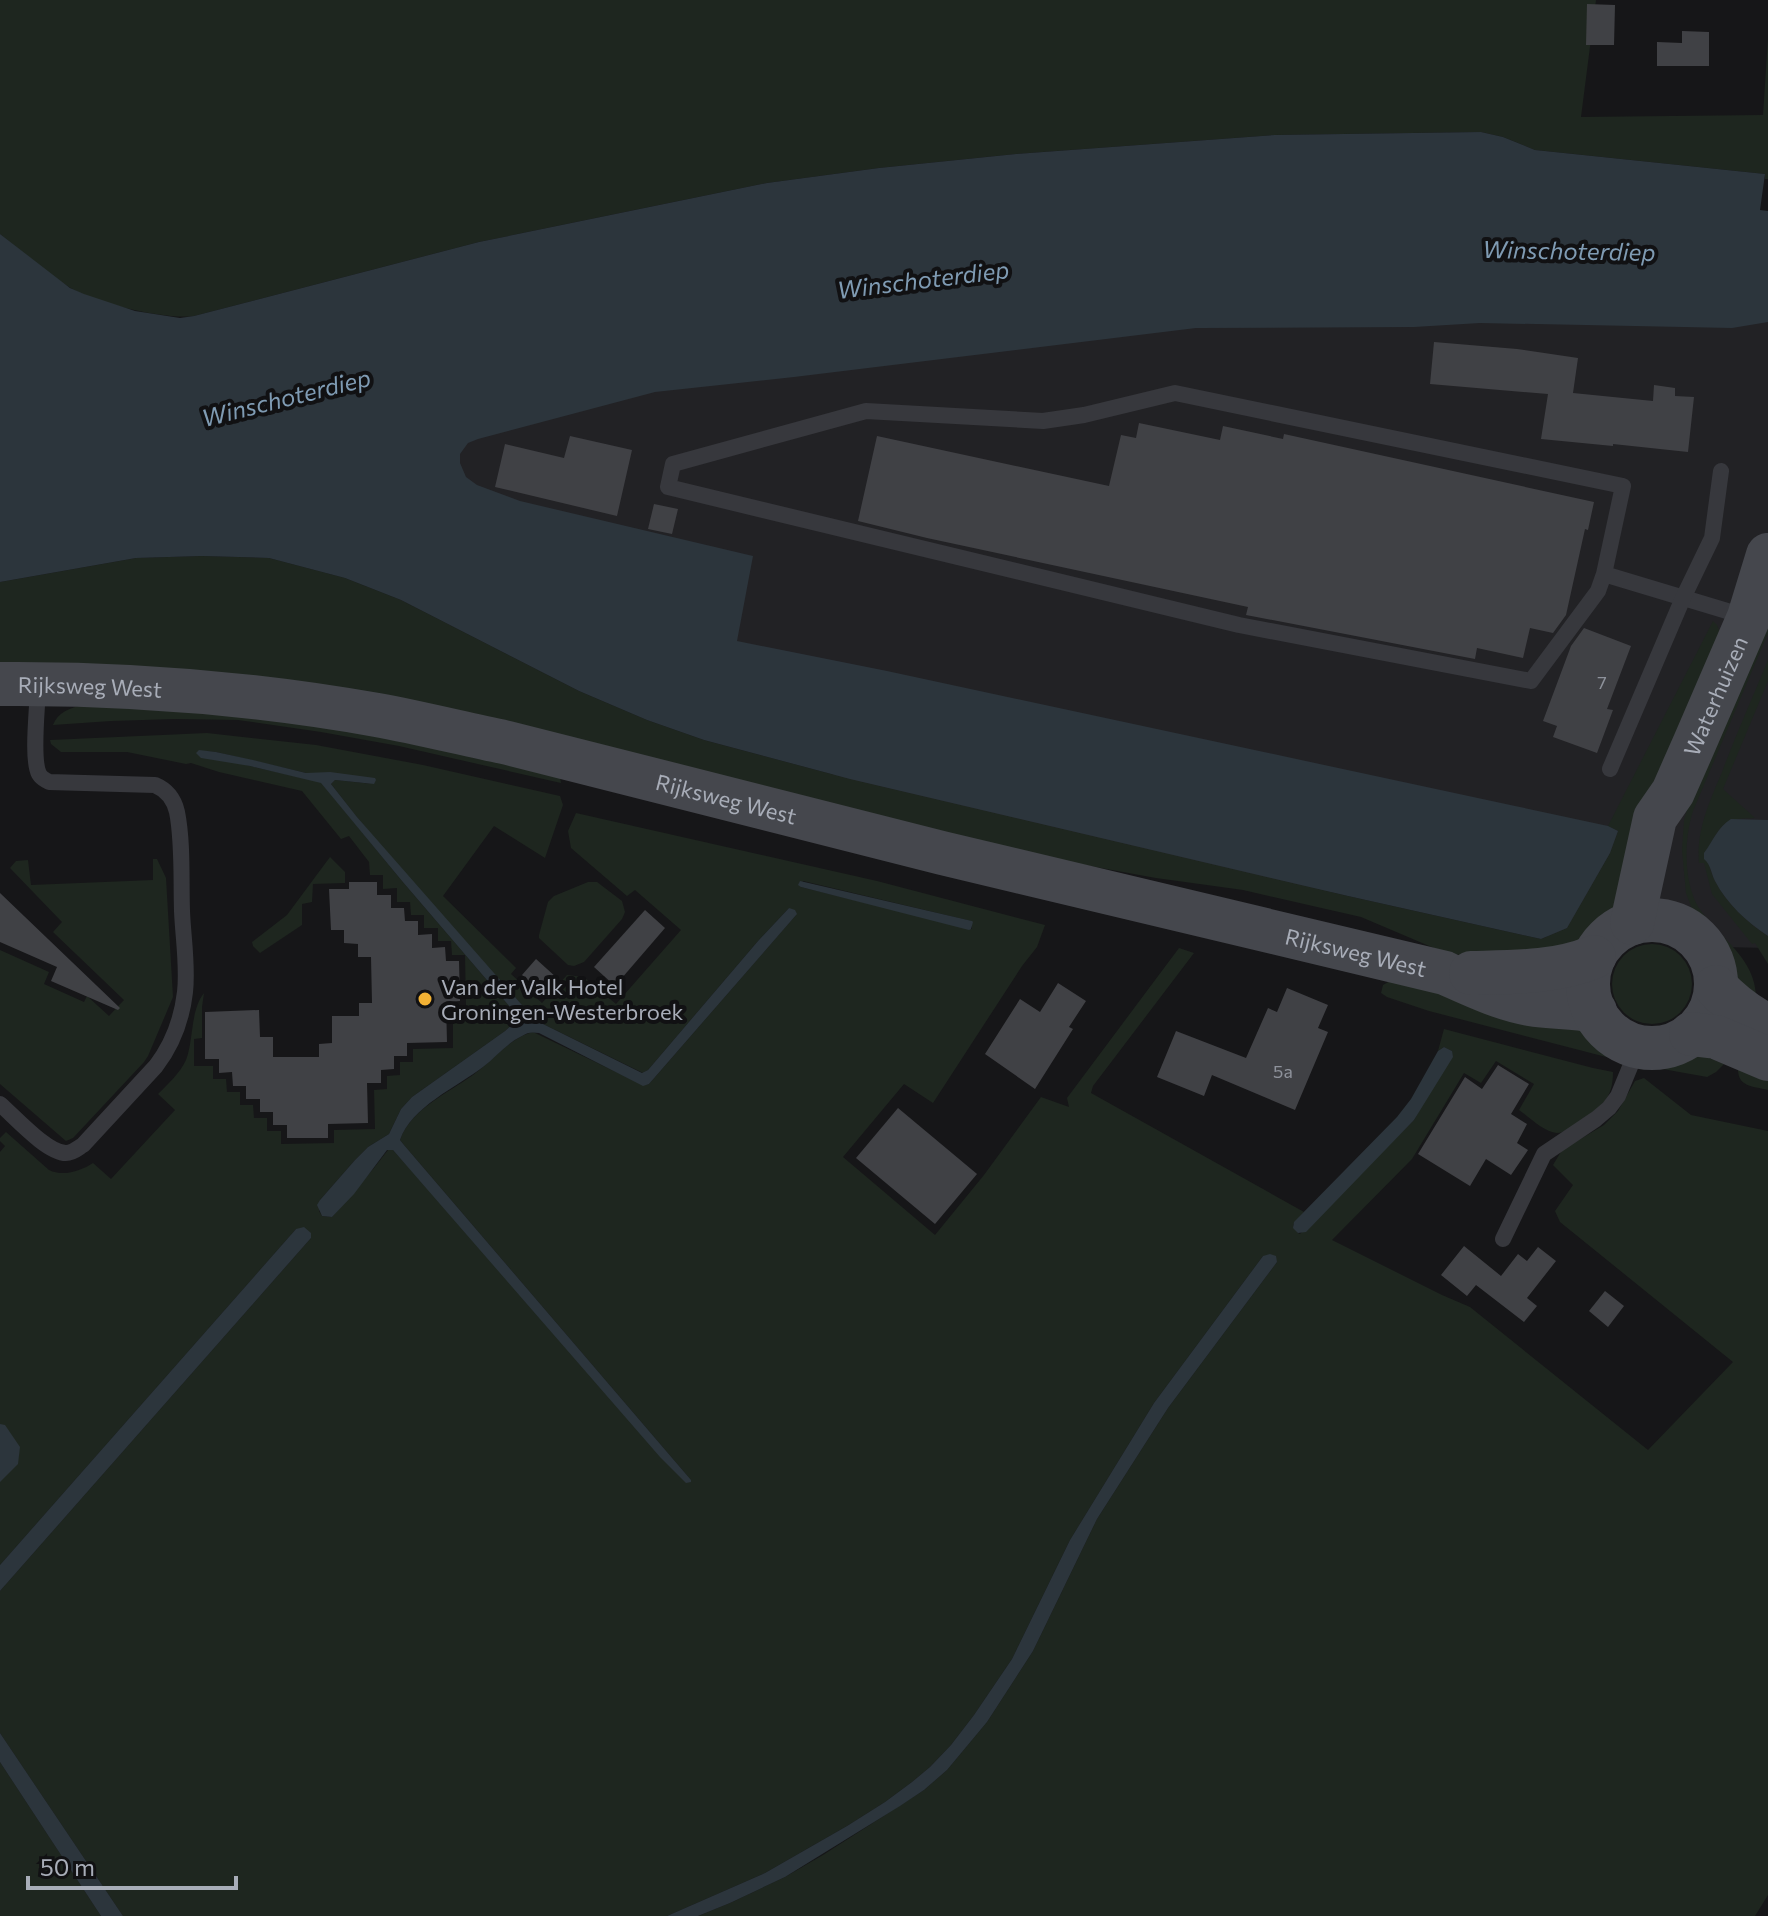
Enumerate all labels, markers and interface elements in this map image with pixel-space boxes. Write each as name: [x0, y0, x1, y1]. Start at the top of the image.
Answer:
water label: Winschoterdiep: [1482, 234, 1656, 266]
water label: Winschoterdiep: [835, 254, 1011, 304]
water label: Winschoterdiep: [198, 362, 374, 432]
street label: Waterhuizen: [1677, 632, 1753, 760]
street label: Rijksweg West: [18, 670, 163, 702]
house number: 7: [1597, 671, 1607, 693]
street label: Rijksweg West: [653, 768, 800, 829]
street label: Rijksweg West: [1283, 922, 1429, 982]
place label: Van der Valk Hotel Groningen-Westerbroek: [441, 973, 683, 1025]
marker: Van der Valk Hotel Groningen-Westerbroek: [416, 990, 434, 1008]
house number: 5a: [1273, 1060, 1293, 1082]
scale bar: [28, 1840, 236, 1890]
text: 50 m: [40, 1852, 95, 1881]

